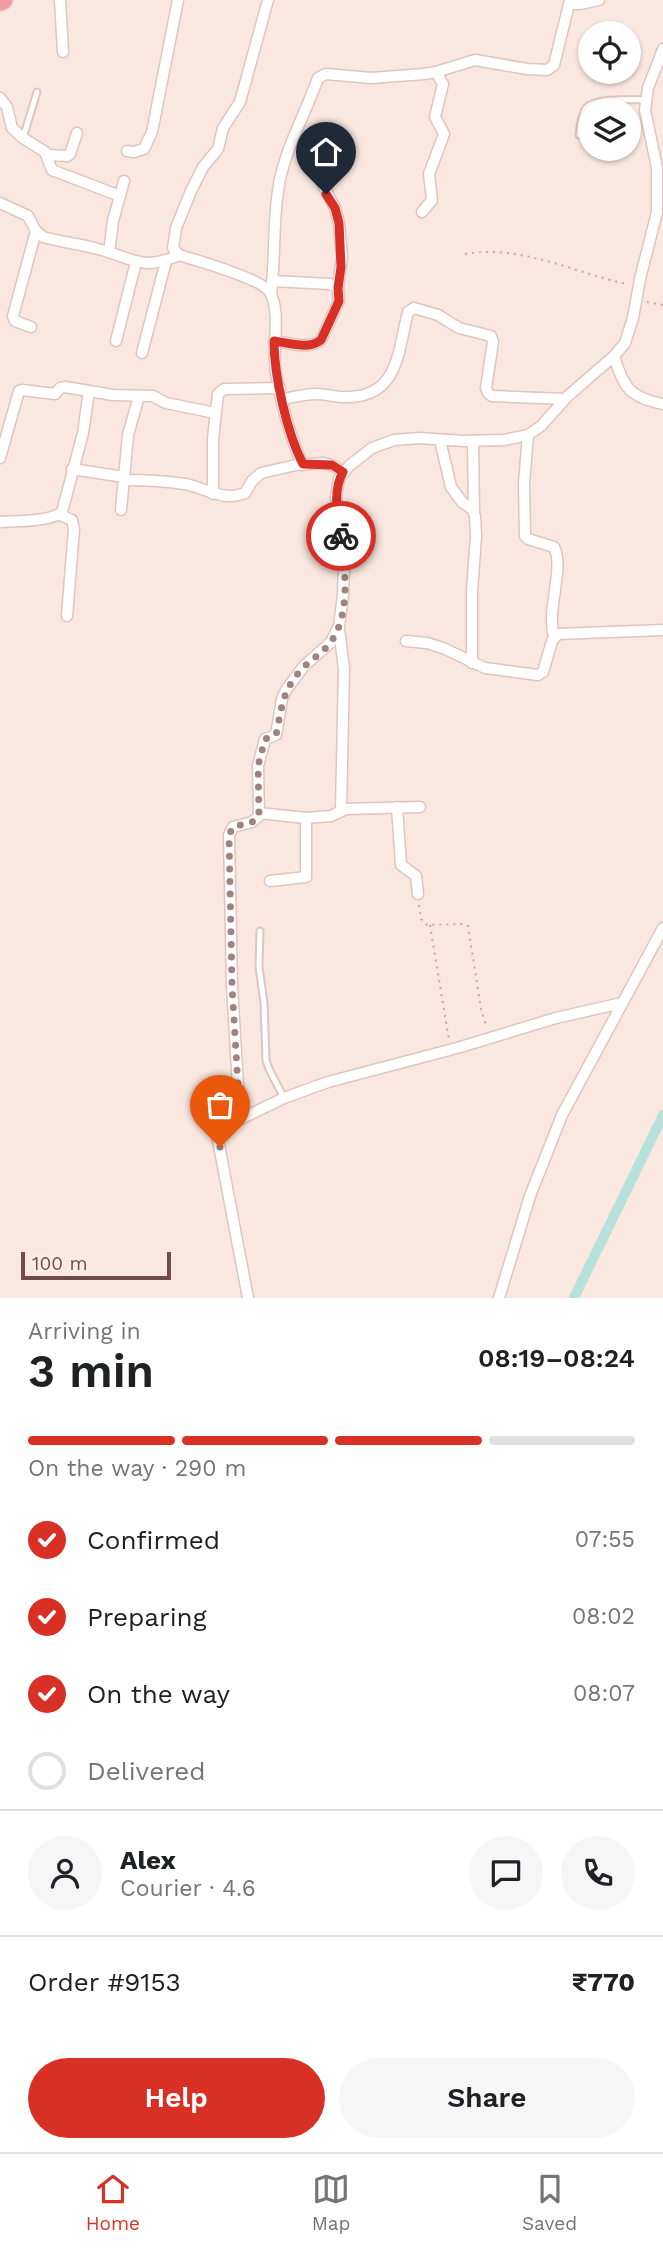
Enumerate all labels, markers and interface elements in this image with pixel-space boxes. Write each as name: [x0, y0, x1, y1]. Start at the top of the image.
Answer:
map controls: [578, 21, 641, 161]
button: locate: [578, 21, 641, 84]
button: layers: [578, 98, 641, 161]
pin: [296, 122, 356, 194]
icon: home: [307, 133, 345, 171]
courier: [306, 501, 376, 571]
icon: bike: [322, 517, 360, 555]
pin: [190, 1075, 250, 1147]
icon: bag: [201, 1086, 239, 1124]
scale bar: [21, 1249, 172, 1281]
text: 100 m: [32, 1252, 88, 1275]
text: Arriving in: [28, 1318, 141, 1345]
text: 08:19–08:24: [478, 1343, 635, 1373]
text: 3 min: [28, 1344, 154, 1398]
text: On the way · 290 m: [28, 1455, 246, 1482]
icon: check: [28, 1521, 66, 1559]
text: Confirmed: [87, 1525, 220, 1555]
text: 07:55: [575, 1526, 635, 1553]
icon: check: [28, 1598, 66, 1636]
text: Preparing: [87, 1602, 207, 1632]
text: 08:02: [572, 1603, 635, 1630]
icon: check: [28, 1675, 66, 1713]
text: On the way: [87, 1679, 230, 1709]
text: 08:07: [573, 1680, 635, 1707]
text: Delivered: [87, 1756, 206, 1786]
button: person: [28, 1836, 102, 1910]
button: chat: [469, 1836, 543, 1910]
button: phone: [561, 1836, 635, 1910]
text: Alex: [120, 1845, 176, 1875]
text: Courier · 4.6: [120, 1875, 256, 1902]
text: Order #9153: [28, 1967, 181, 1997]
text: ₹770: [572, 1967, 635, 1997]
button: Help: [28, 2058, 325, 2138]
button: Share: [339, 2058, 635, 2138]
tab: Home: [86, 2170, 140, 2235]
tab: Map: [312, 2170, 350, 2235]
tab: Saved: [522, 2170, 577, 2235]

